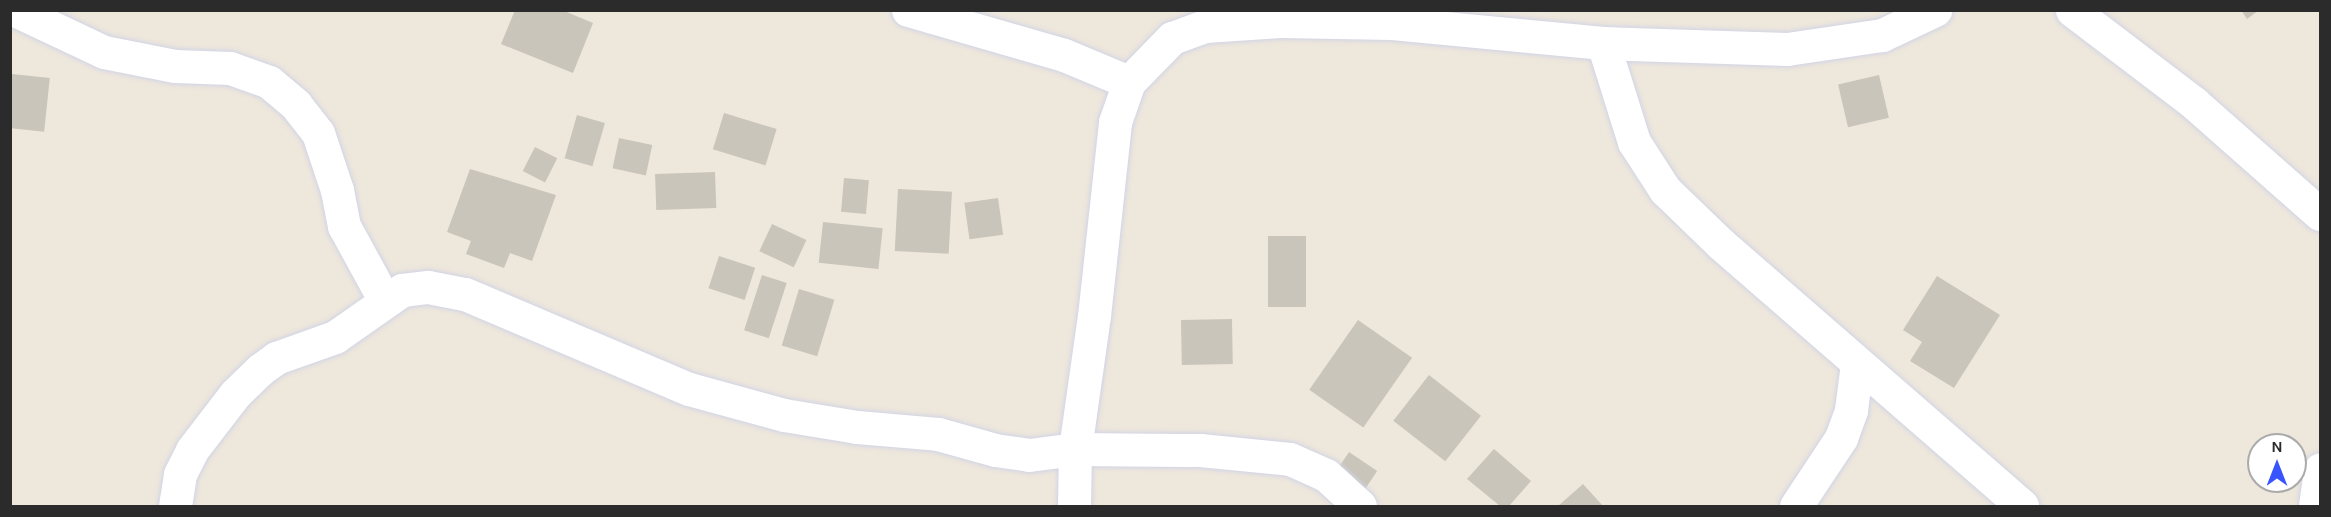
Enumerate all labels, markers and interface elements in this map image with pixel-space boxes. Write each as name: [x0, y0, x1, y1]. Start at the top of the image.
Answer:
north arrow: [2247, 433, 2307, 493]
text: N: [2271, 437, 2283, 456]

